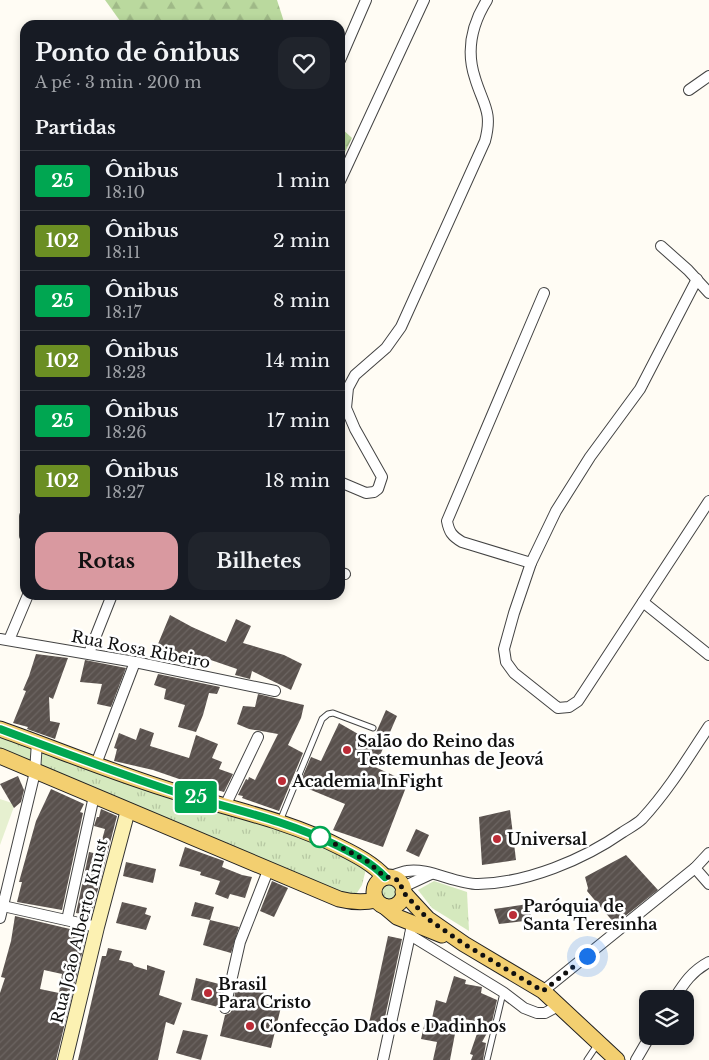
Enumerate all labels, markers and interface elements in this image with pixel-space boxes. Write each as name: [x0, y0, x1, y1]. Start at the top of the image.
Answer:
button: heart: [278, 37, 330, 89]
text: Ponto de ônibus: [35, 38, 240, 67]
text: A pé · 3 min · 200 m: [35, 72, 201, 92]
text: Partidas: [35, 116, 116, 139]
text: Ônibus: [105, 159, 179, 182]
text: 1 min: [276, 169, 330, 192]
text: 25: [51, 170, 74, 192]
text: 18:10: [105, 182, 145, 202]
text: Ônibus: [105, 219, 179, 242]
text: 2 min: [273, 229, 330, 252]
text: 102: [46, 230, 79, 252]
text: 18:11: [105, 242, 141, 262]
text: Ônibus: [105, 279, 179, 302]
text: 8 min: [273, 289, 330, 312]
text: 25: [51, 290, 74, 312]
text: 18:17: [105, 302, 142, 322]
text: Ônibus: [105, 339, 179, 362]
text: 14 min: [265, 349, 330, 372]
text: 102: [46, 350, 79, 372]
text: 18:23: [105, 362, 146, 382]
text: Ônibus: [105, 399, 179, 422]
text: 17 min: [267, 409, 330, 432]
text: 25: [51, 410, 74, 432]
text: 18:26: [105, 422, 147, 442]
text: Ônibus: [105, 459, 179, 482]
text: 18 min: [265, 469, 330, 492]
text: 102: [46, 470, 79, 492]
text: 18:27: [105, 482, 144, 502]
button: Rotas: [35, 532, 178, 590]
button: Bilhetes: [188, 532, 330, 590]
street label: Rua Rosa Ribeiro: [70, 626, 212, 672]
place label: Salão do Reino das Testemunhas de Jeová: [357, 731, 544, 769]
marker: Salão do Reino das Testemunhas de Jeová: [341, 744, 353, 756]
place label: Academia InFight: [291, 771, 444, 791]
marker: Academia InFight: [276, 775, 288, 787]
line badge: 25: [174, 781, 218, 813]
text: 25: [185, 786, 207, 808]
unlabelled marker: [309, 826, 331, 848]
place label: Universal: [507, 829, 588, 849]
marker: Universal: [491, 833, 503, 845]
street label: Rua João Alberto Knust: [46, 837, 112, 1025]
place label: Paróquia de Santa Teresinha: [523, 896, 658, 934]
marker: Paróquia de Santa Teresinha: [507, 909, 519, 921]
your location: [575, 944, 600, 969]
place label: Brasil Para Cristo: [218, 974, 311, 1012]
marker: Brasil Para Cristo: [202, 987, 214, 999]
map controls: [639, 990, 694, 1045]
button: layers: [639, 990, 694, 1045]
place label: Confecção Dados e Dadinhos: [260, 1016, 506, 1036]
marker: Confecção Dados e Dadinhos: [244, 1020, 256, 1032]

